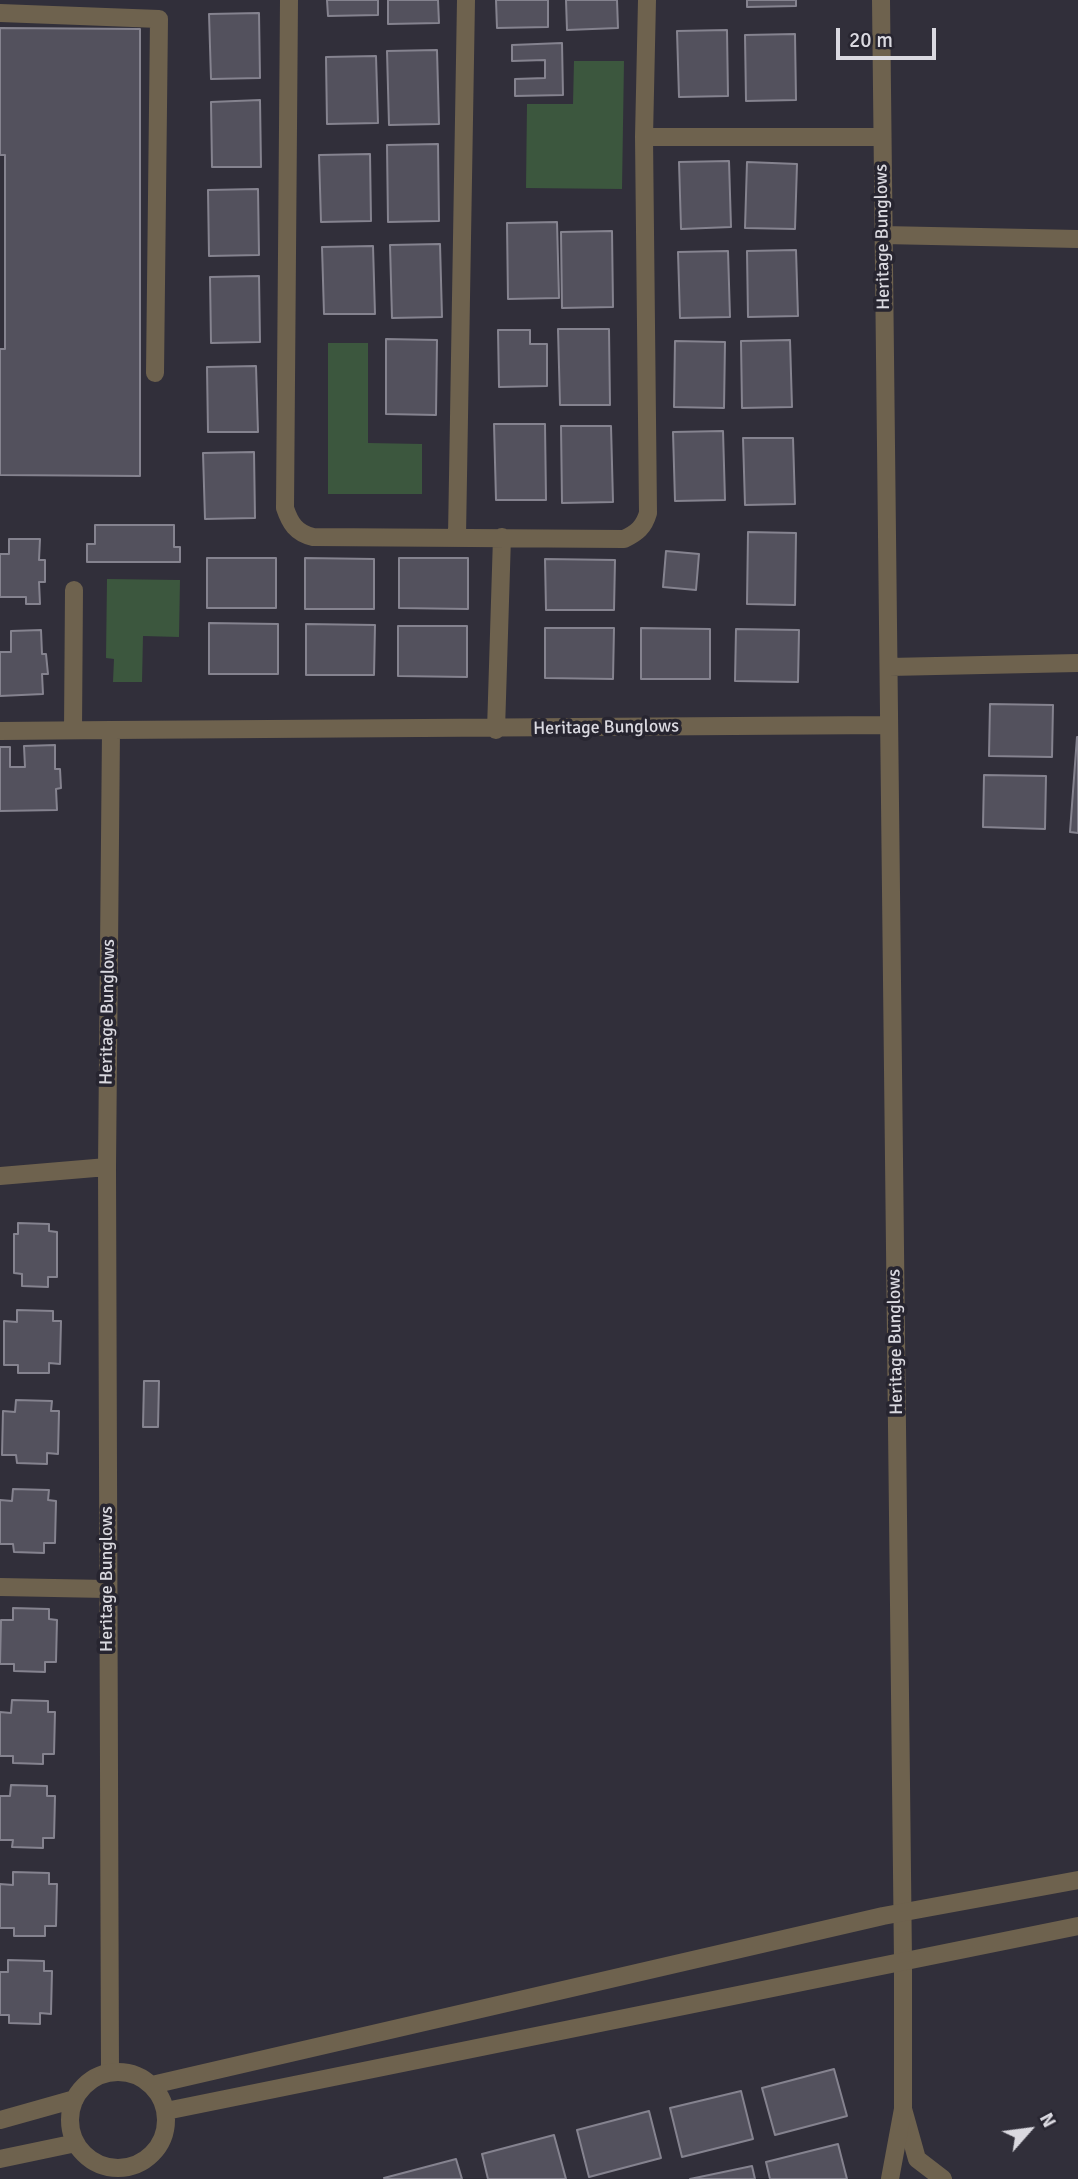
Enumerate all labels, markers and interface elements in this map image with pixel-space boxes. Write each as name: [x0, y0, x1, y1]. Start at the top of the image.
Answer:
scale bar: [840, 14, 940, 58]
text: 20 m: [849, 27, 893, 53]
street label: Heritage Bunglows: [871, 164, 895, 310]
street label: Heritage Bunglows: [533, 716, 679, 740]
street label: Heritage Bunglows: [96, 939, 120, 1085]
street label: Heritage Bunglows: [884, 1269, 908, 1415]
street label: Heritage Bunglows: [96, 1506, 118, 1652]
north arrow: [994, 2095, 1064, 2165]
text: N: [1034, 2109, 1061, 2132]

